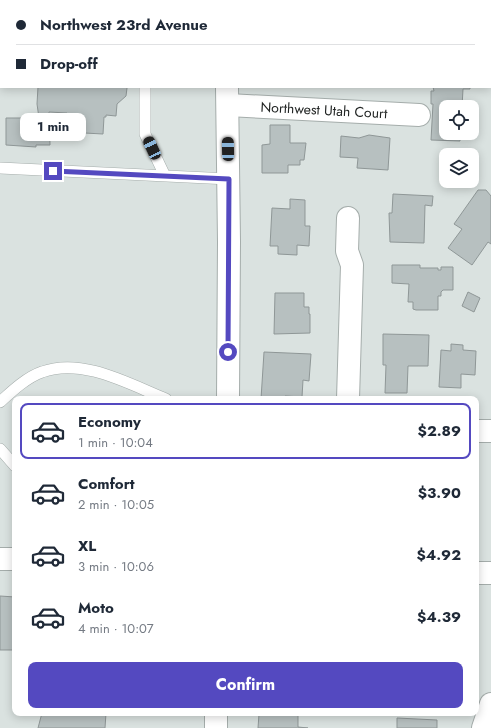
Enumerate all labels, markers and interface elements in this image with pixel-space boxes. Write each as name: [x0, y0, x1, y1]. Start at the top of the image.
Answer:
text: Northwest 23rd Avenue: [40, 14, 208, 36]
text: Drop-off: [40, 53, 98, 75]
street label: Northwest Utah Court: [260, 97, 388, 123]
map controls: [439, 100, 479, 188]
button: locate: [439, 100, 479, 140]
callout: 1 min: [20, 113, 86, 141]
text: 1 min: [37, 117, 69, 136]
car: [141, 135, 163, 161]
car: [222, 137, 234, 161]
button: layers: [439, 148, 479, 188]
route end: [44, 162, 62, 180]
route start: [219, 343, 237, 361]
text: Economy: [78, 411, 141, 433]
icon: car: [30, 413, 66, 449]
text: $2.89: [418, 420, 461, 442]
text: 1 min · 10:04: [78, 433, 153, 452]
text: Comfort: [78, 473, 135, 495]
icon: car: [30, 475, 66, 511]
text: $3.90: [418, 482, 461, 504]
text: 2 min · 10:05: [78, 495, 154, 514]
text: XL: [78, 535, 96, 557]
icon: car: [30, 537, 66, 573]
text: $4.92: [416, 544, 461, 566]
text: 3 min · 10:06: [78, 557, 154, 576]
text: Moto: [78, 597, 114, 619]
icon: car: [30, 599, 66, 635]
text: $4.39: [417, 606, 461, 628]
text: 4 min · 10:07: [78, 619, 154, 638]
button: Confirm: [28, 662, 463, 708]

